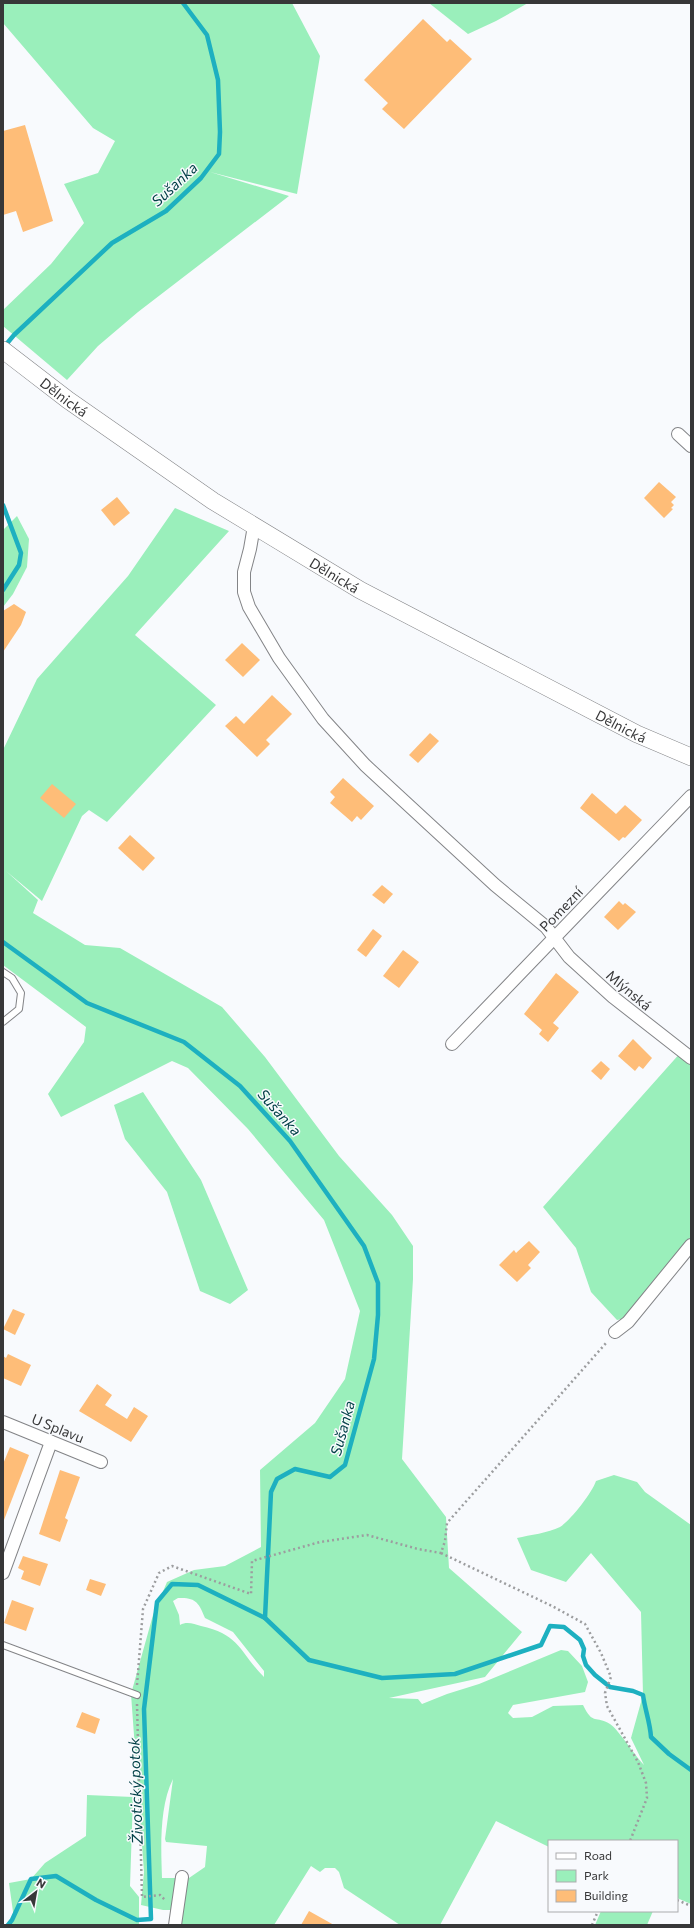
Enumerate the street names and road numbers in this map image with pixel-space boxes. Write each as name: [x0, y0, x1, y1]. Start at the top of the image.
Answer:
street label: Dělnická: [37, 374, 91, 420]
street label: Dělnická: [307, 553, 363, 596]
street label: Dělnická: [593, 706, 649, 746]
street label: Pomezní: [536, 883, 587, 935]
street label: Mlýnská: [603, 966, 655, 1014]
street label: U Splavu: [29, 1410, 87, 1446]

